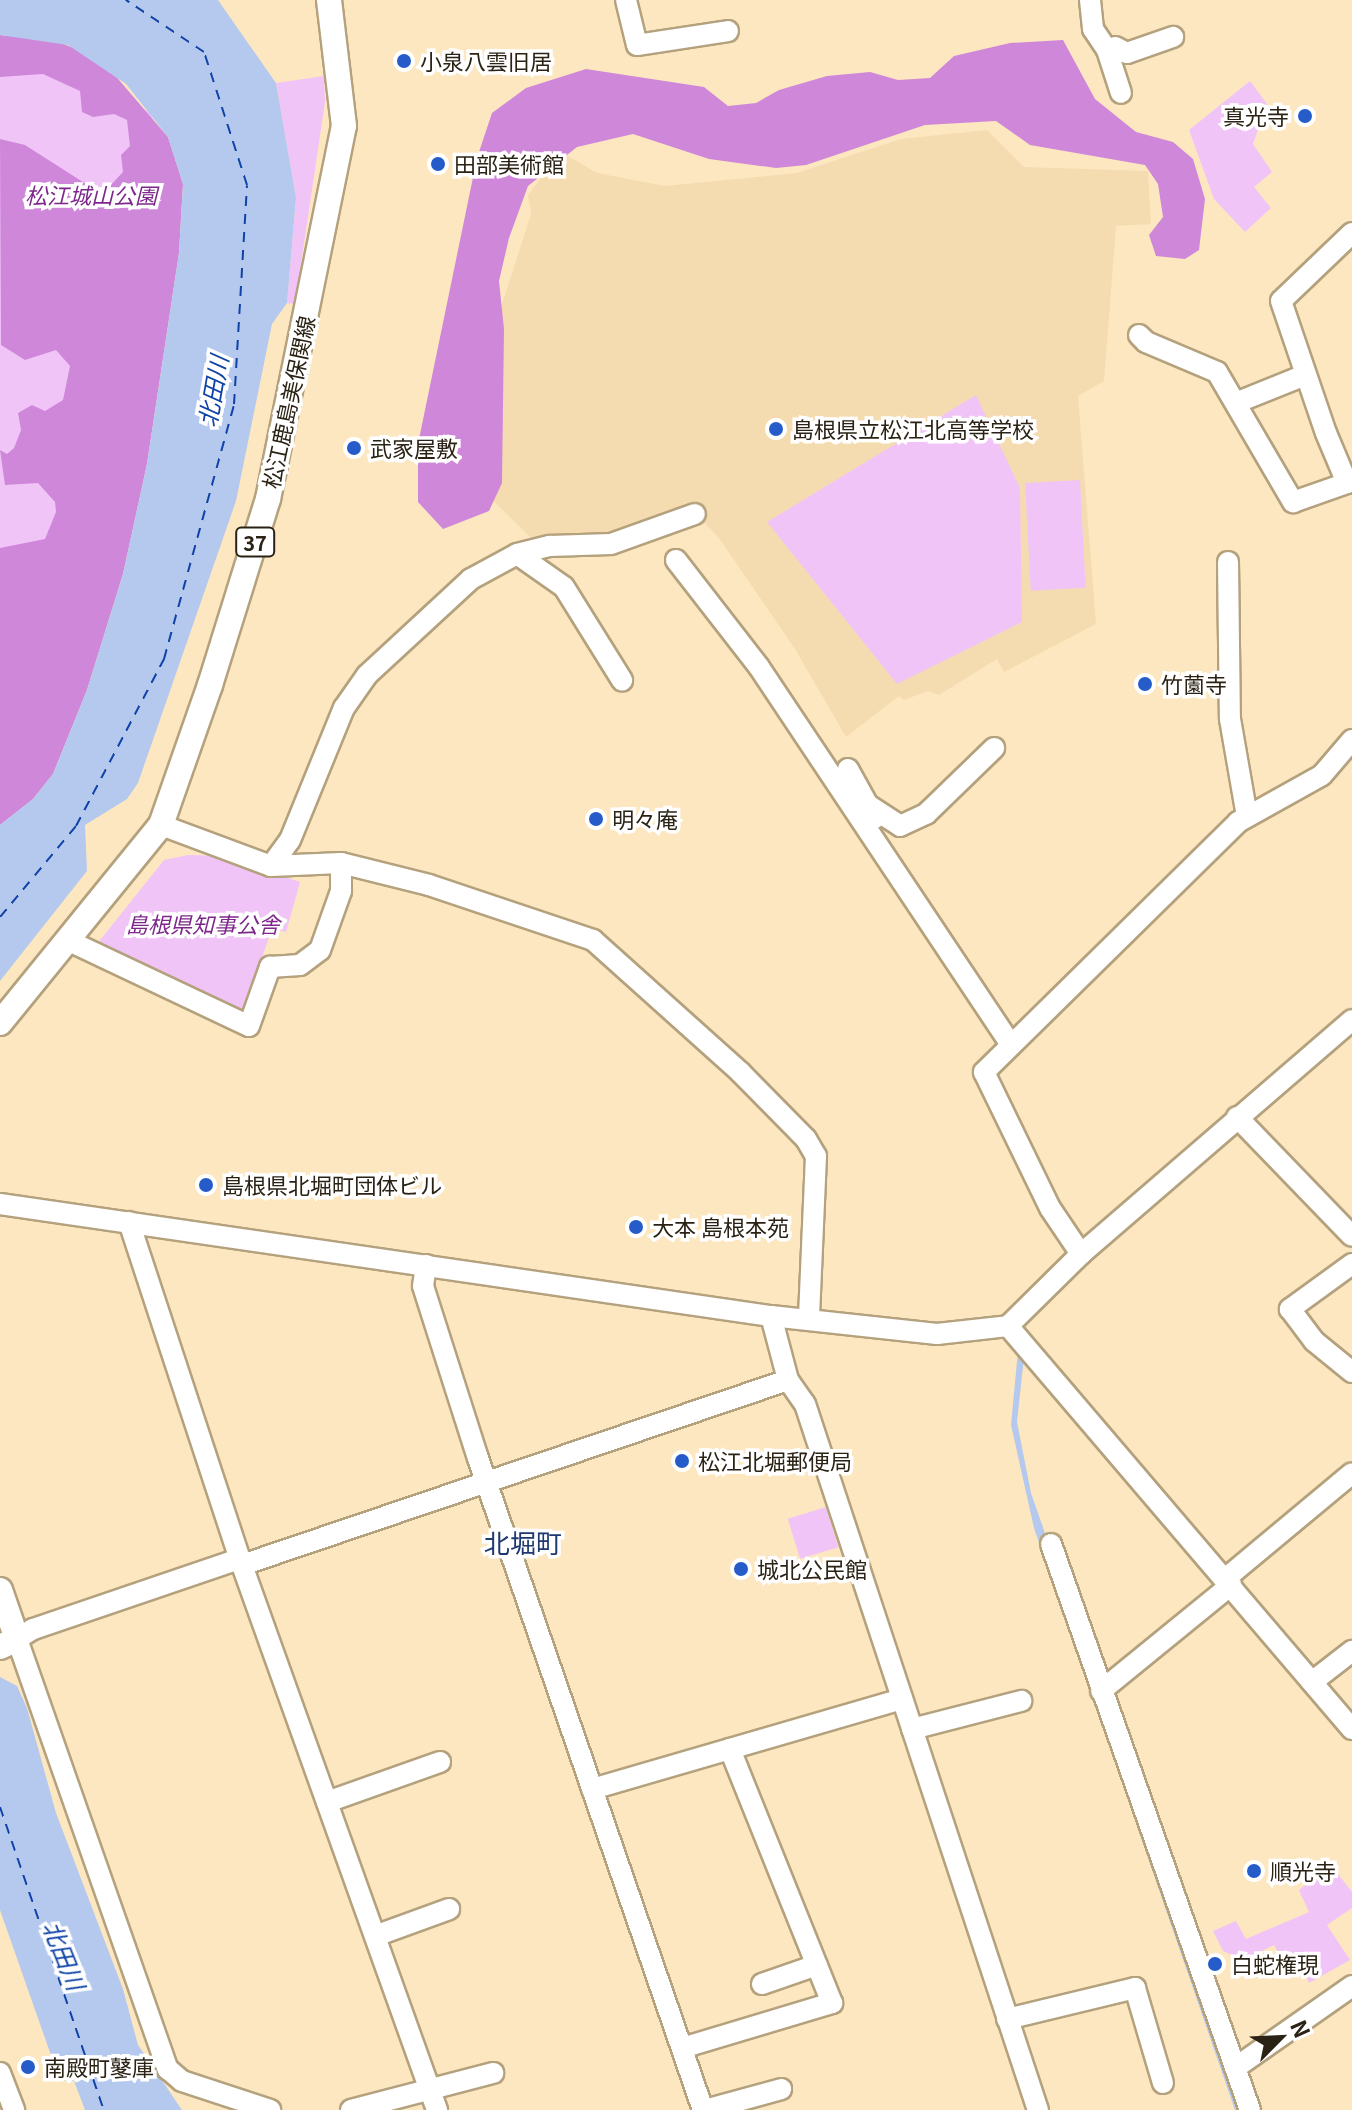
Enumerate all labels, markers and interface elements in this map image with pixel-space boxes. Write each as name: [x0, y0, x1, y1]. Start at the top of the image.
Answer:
place label: 小泉八雲旧居: [420, 48, 552, 74]
marker: 小泉八雲旧居: [395, 52, 413, 70]
place label: 真光寺: [1223, 103, 1289, 129]
marker: 真光寺: [1296, 107, 1314, 125]
place label: 田部美術館: [454, 151, 564, 177]
marker: 田部美術館: [429, 155, 447, 173]
park label: 松江城山公園: [25, 182, 157, 208]
street label: 松江鹿島美保関線: [257, 313, 319, 491]
water label: 北田川: [192, 353, 232, 429]
place label: 島根県立松江北高等学校: [792, 416, 1034, 442]
marker: 島根県立松江北高等学校: [767, 420, 785, 438]
place label: 武家屋敷: [370, 435, 458, 461]
marker: 武家屋敷: [345, 439, 363, 457]
road number: 37: [235, 526, 275, 558]
place label: 竹薗寺: [1161, 671, 1227, 697]
marker: 竹薗寺: [1136, 675, 1154, 693]
place label: 明々庵: [612, 806, 678, 832]
marker: 明々庵: [587, 810, 605, 828]
park label: 島根県知事公舎: [126, 911, 280, 937]
place label: 島根県北堀町団体ビル: [222, 1172, 442, 1198]
marker: 島根県北堀町団体ビル: [197, 1176, 215, 1194]
place label: 大本 島根本苑: [652, 1214, 789, 1240]
marker: 大本 島根本苑: [627, 1218, 645, 1236]
place label: 松江北堀郵便局: [698, 1448, 852, 1474]
marker: 松江北堀郵便局: [673, 1452, 691, 1470]
district label: 北堀町: [484, 1526, 562, 1558]
place label: 城北公民館: [757, 1556, 867, 1582]
marker: 城北公民館: [732, 1560, 750, 1578]
place label: 順光寺: [1270, 1858, 1336, 1884]
marker: 順光寺: [1245, 1862, 1263, 1880]
water label: 北田川: [38, 1916, 92, 1994]
place label: 白蛇権現: [1231, 1951, 1319, 1977]
marker: 白蛇権現: [1206, 1955, 1224, 1973]
north arrow: [1240, 1998, 1320, 2078]
text: N: [1284, 2014, 1320, 2042]
place label: 南殿町鼕庫: [44, 2054, 154, 2080]
marker: 南殿町鼕庫: [19, 2058, 37, 2076]

